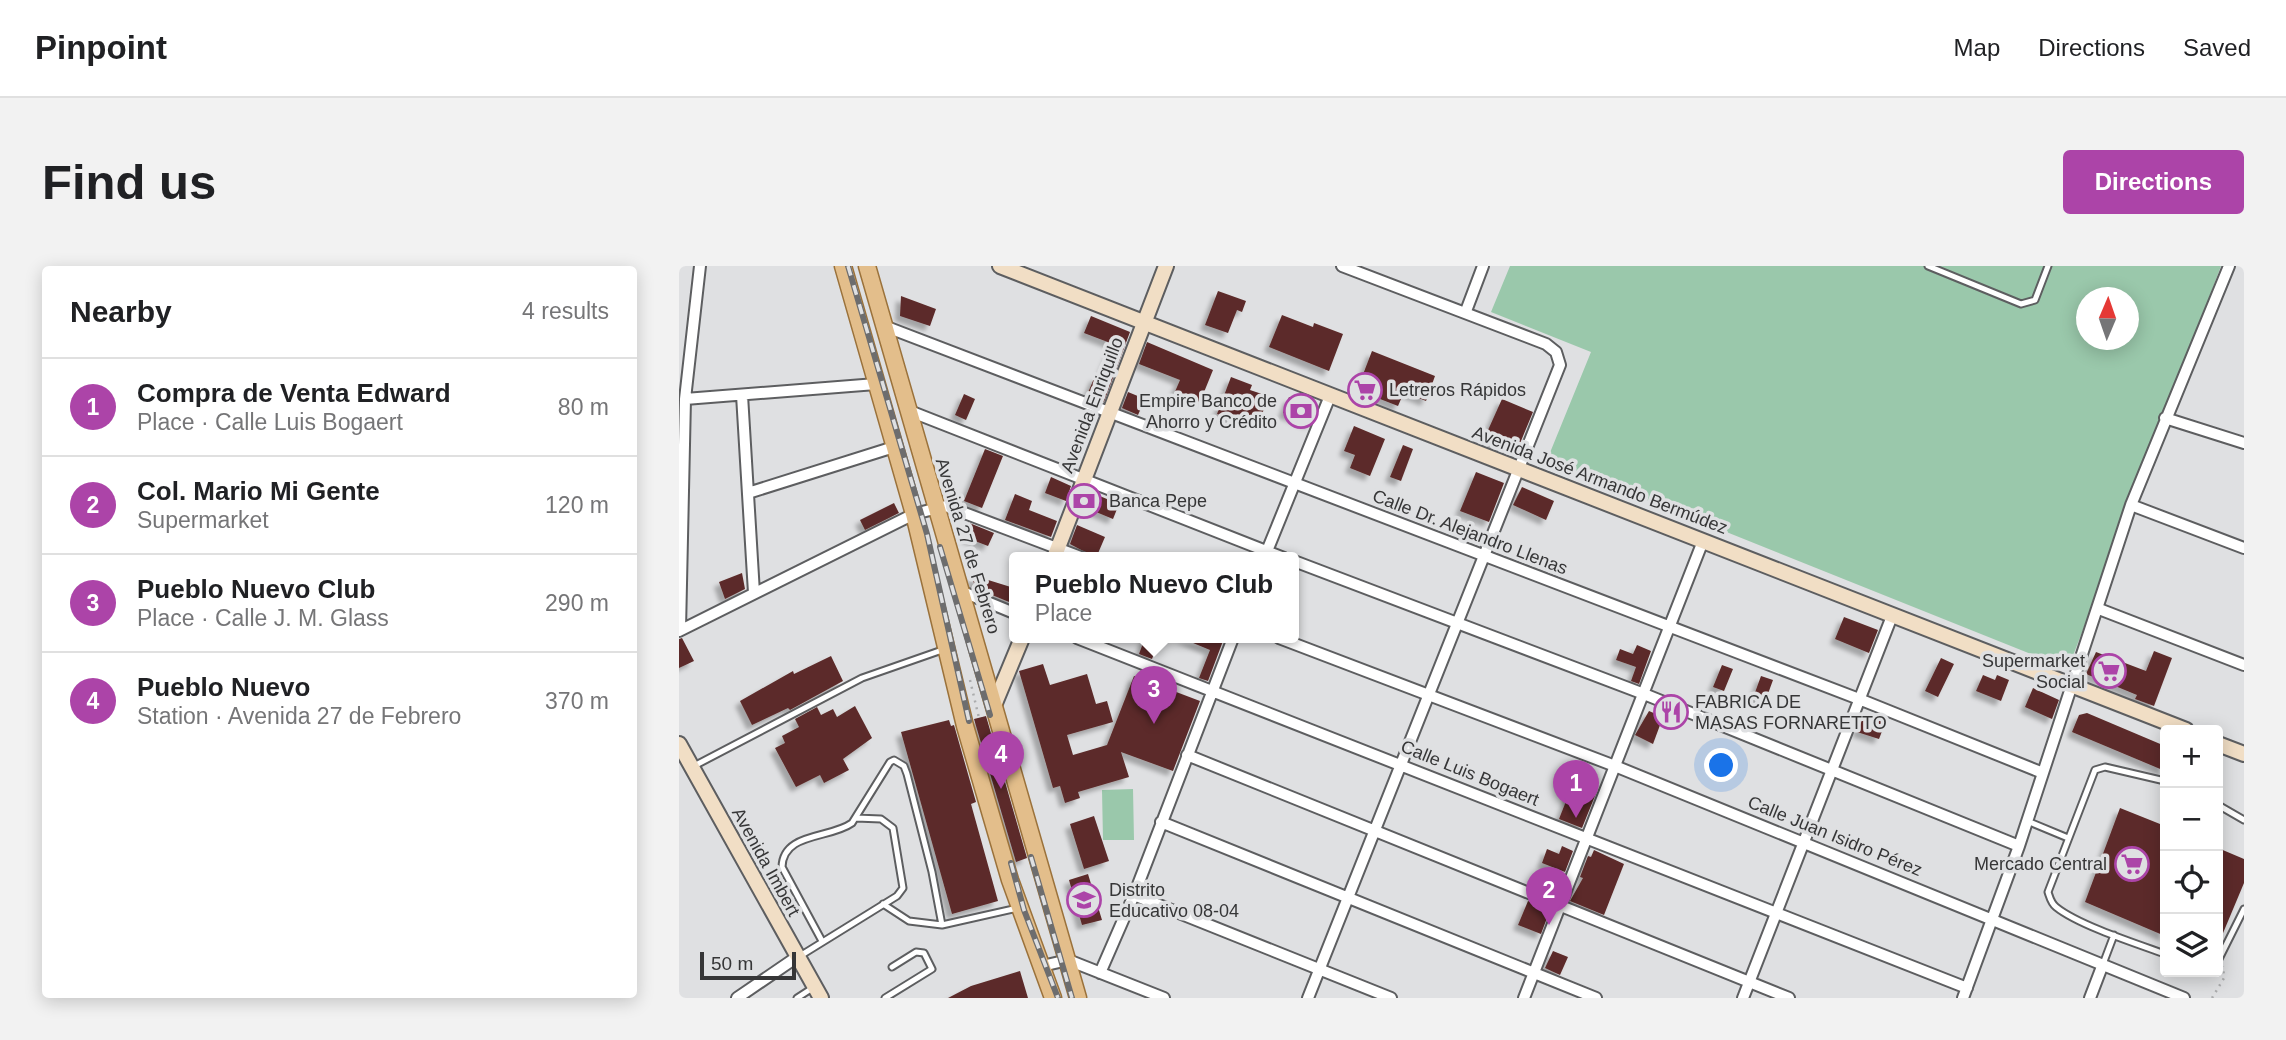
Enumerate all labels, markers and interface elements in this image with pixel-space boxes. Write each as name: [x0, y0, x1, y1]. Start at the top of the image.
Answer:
text: Pinpoint: [35, 29, 167, 66]
text: Map: [1954, 34, 2000, 61]
text: Directions: [2038, 34, 2145, 61]
text: Saved: [2183, 34, 2251, 61]
button: Directions: [2063, 150, 2244, 214]
text: Find us: [42, 155, 216, 209]
north arrow: [2076, 287, 2139, 350]
text: Nearby: [70, 295, 172, 328]
text: 4 results: [522, 298, 609, 324]
street label: Avenida Enriquillo: [1057, 334, 1127, 476]
supermarket icon: Letreros Rápidos: [1346, 371, 1384, 409]
text: Compra de Venta Edward: [137, 378, 451, 408]
place label: Letreros Rápidos: [1389, 380, 1526, 400]
place label: Empire Banco de Ahorro y Crédito: [1139, 391, 1277, 432]
bank icon: Empire Banco de Ahorro y Crédito: [1282, 392, 1320, 430]
text: 1: [87, 394, 99, 420]
text: 80 m: [558, 394, 609, 420]
text: Place · Calle Luis Bogaert: [137, 409, 403, 435]
street label: Avenida José Armando Bermúdez: [1470, 422, 1730, 538]
street label: Avenida 27 de Febrero: [932, 456, 1004, 636]
text: Col. Mario Mi Gente: [137, 476, 380, 506]
bank icon: Banca Pepe: [1065, 482, 1103, 520]
street label: Calle Dr. Alejandro Llenas: [1370, 486, 1570, 578]
place label: Banca Pepe: [1109, 491, 1207, 511]
text: 2: [87, 492, 99, 518]
text: 120 m: [545, 492, 609, 518]
text: Supermarket: [137, 507, 269, 533]
popup: [1009, 552, 1299, 643]
text: Pueblo Nuevo Club: [1035, 569, 1273, 599]
text: Pueblo Nuevo Club: [137, 574, 375, 604]
text: 3: [87, 590, 99, 616]
text: 290 m: [545, 590, 609, 616]
text: Place: [1035, 600, 1092, 626]
text: Place · Calle J. M. Glass: [137, 605, 389, 631]
place label: Supermarket Social: [1982, 651, 2085, 692]
supermarket icon: Supermarket Social: [2090, 652, 2128, 690]
pin: 3: [1131, 666, 1177, 724]
text: Pueblo Nuevo: [137, 672, 310, 702]
text: 4: [87, 688, 99, 714]
text: 370 m: [545, 688, 609, 714]
place label: FABRICA DE MASAS FORNARETTO: [1695, 692, 1887, 733]
restaurant icon: FABRICA DE MASAS FORNARETTO: [1652, 693, 1690, 731]
text: Station · Avenida 27 de Febrero: [137, 703, 461, 729]
map controls: [2160, 725, 2223, 977]
button: +: [2160, 725, 2223, 788]
pin: 4: [978, 731, 1024, 789]
street label: Calle Luis Bogaert: [1398, 736, 1542, 810]
your location: [1704, 748, 1738, 782]
pin: 1: [1553, 760, 1599, 818]
button: −: [2160, 788, 2223, 851]
street label: Calle Juan Isidro Pérez: [1745, 792, 1925, 880]
street label: Avenida Imbert: [728, 804, 804, 920]
supermarket icon: Mercado Central: [2113, 845, 2151, 883]
button: locate: [2160, 851, 2223, 914]
place label: Mercado Central: [1974, 854, 2107, 874]
pin: 2: [1526, 867, 1572, 925]
place label: Distrito Educativo 08-04: [1109, 880, 1239, 921]
school or university icon: Distrito Educativo 08-04: [1065, 881, 1103, 919]
button: layers: [2160, 914, 2223, 977]
scale bar: [700, 949, 796, 981]
text: 50 m: [711, 953, 753, 974]

